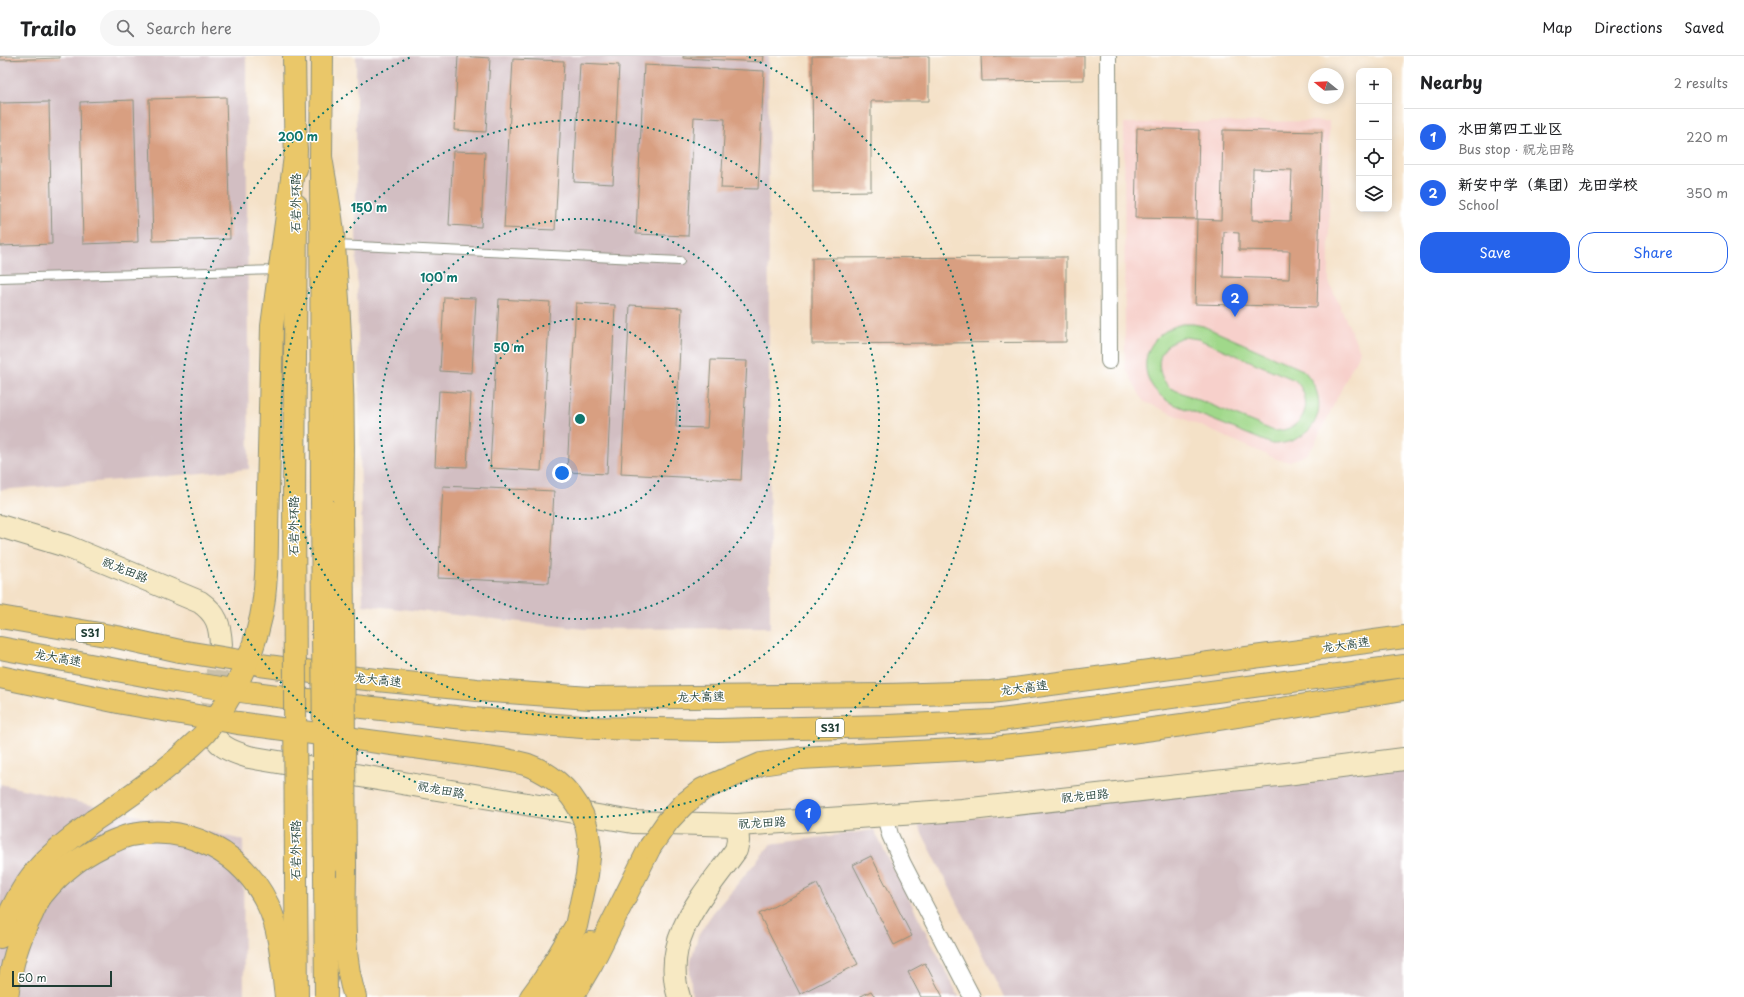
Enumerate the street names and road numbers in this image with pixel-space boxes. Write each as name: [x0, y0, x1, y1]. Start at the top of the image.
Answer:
street label: 石岩外环路: [286, 173, 304, 233]
street label: 石岩外环路: [284, 496, 302, 556]
street label: 祝龙田路: [100, 552, 151, 586]
road number: S31: [76, 624, 104, 642]
street label: 龙大高速: [1321, 632, 1371, 656]
street label: 龙大高速: [33, 644, 83, 670]
street label: 龙大高速: [353, 668, 403, 690]
street label: 龙大高速: [999, 675, 1049, 699]
street label: 龙大高速: [677, 687, 725, 705]
road number: S31: [816, 719, 844, 737]
street label: 祝龙田路: [416, 776, 466, 802]
street label: 祝龙田路: [1060, 784, 1110, 806]
street label: 祝龙田路: [738, 812, 786, 832]
street label: 石岩外环路: [286, 820, 304, 880]

